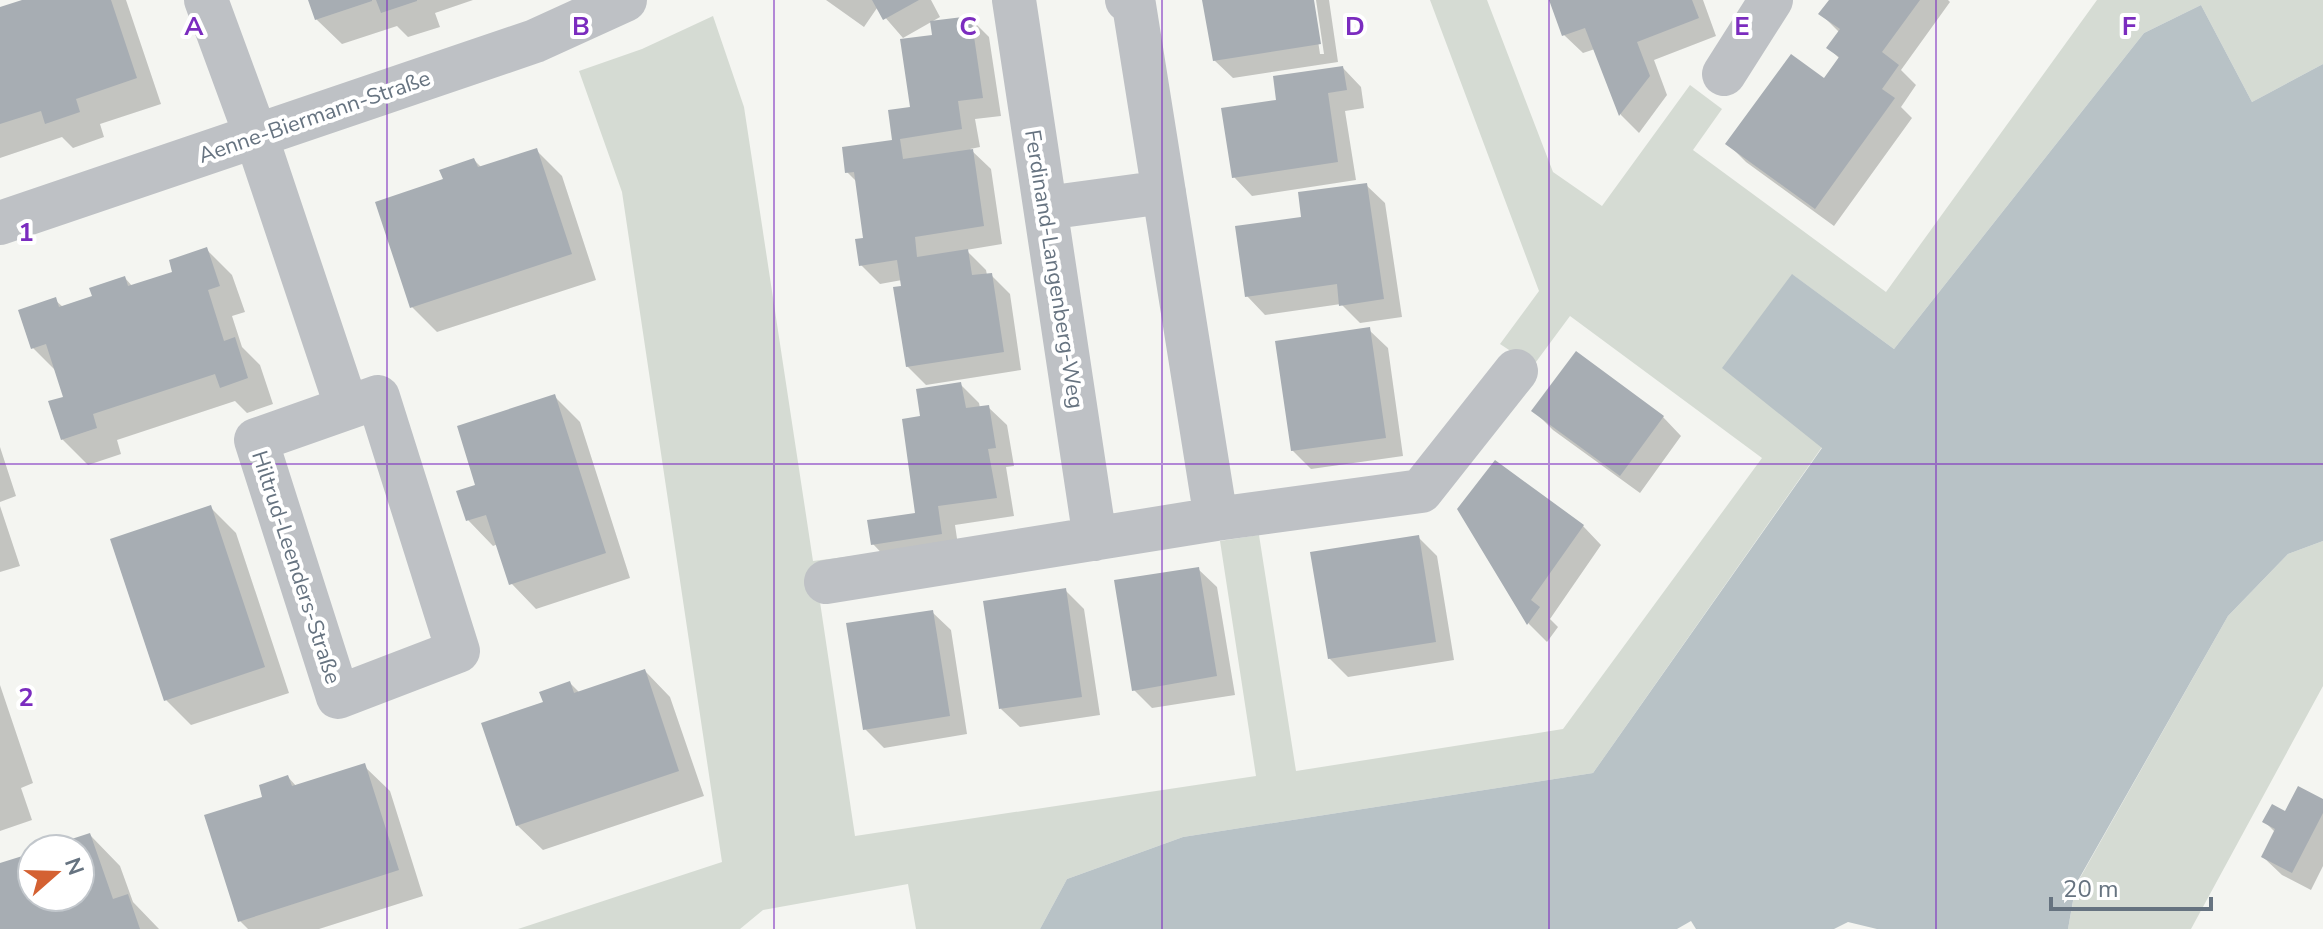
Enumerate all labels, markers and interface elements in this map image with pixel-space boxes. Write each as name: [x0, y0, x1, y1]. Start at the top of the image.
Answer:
text: A: [184, 9, 204, 44]
text: B: [572, 9, 590, 44]
text: C: [959, 9, 977, 44]
text: D: [1345, 9, 1365, 44]
text: E: [1734, 9, 1750, 44]
text: F: [2122, 9, 2136, 44]
street label: Aenne-Biermann-Straße: [194, 63, 434, 171]
street label: Ferdinand-Langenberg-Weg: [1017, 128, 1091, 411]
text: 1: [18, 215, 34, 250]
street label: Hiltrud-Leenders-Straße: [244, 447, 348, 688]
text: 2: [18, 680, 34, 715]
north arrow: [16, 833, 96, 913]
text: N: [57, 854, 91, 879]
scale bar: [2051, 861, 2211, 911]
text: 20 m: [2063, 873, 2119, 905]

